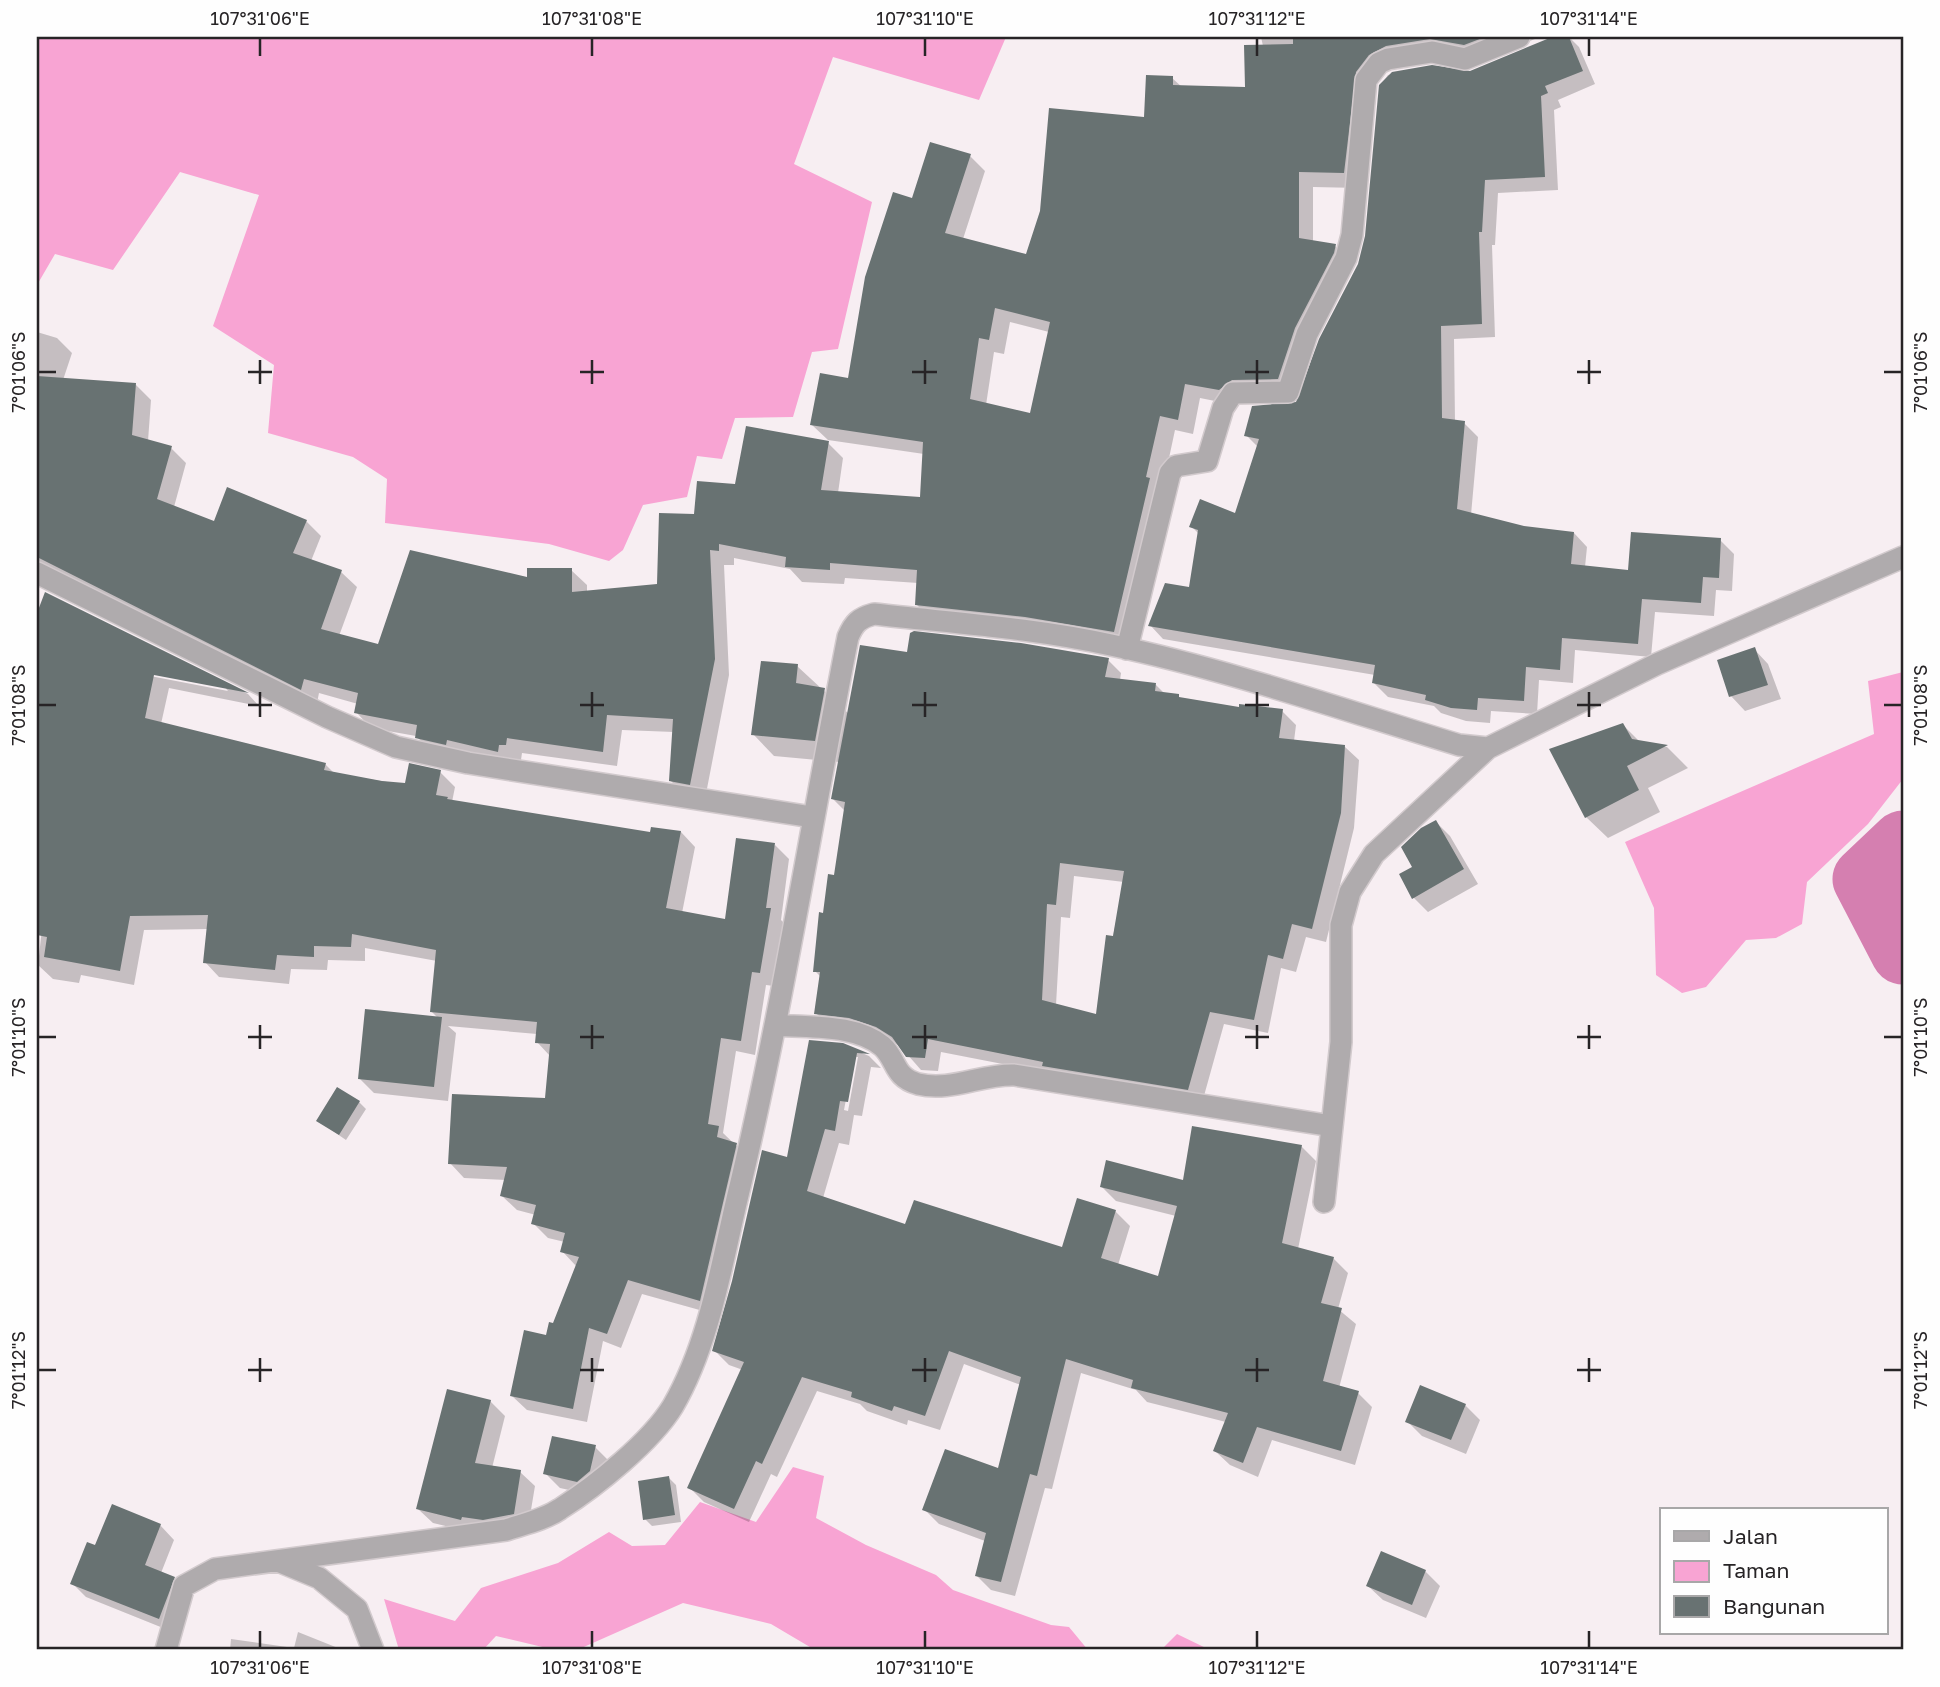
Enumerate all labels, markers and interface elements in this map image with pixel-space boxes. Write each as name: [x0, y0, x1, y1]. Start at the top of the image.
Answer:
text: 107°31'06"E: [210, 7, 310, 29]
text: 107°31'08"E: [542, 7, 642, 29]
text: 107°31'10"E: [876, 7, 974, 29]
text: 107°31'12"E: [1209, 7, 1305, 29]
text: 107°31'14"E: [1540, 7, 1638, 29]
text: 7°01'06"S: [7, 332, 29, 413]
text: 7°01'06"S: [1909, 332, 1931, 413]
text: 7°01'08"S: [7, 664, 29, 746]
text: 7°01'08"S: [1909, 664, 1931, 746]
text: 7°01'10"S: [7, 998, 29, 1076]
text: 7°01'10"S: [1909, 998, 1931, 1076]
text: 7°01'12"S: [7, 1331, 29, 1409]
text: 7°01'12"S: [1909, 1331, 1931, 1409]
legend: [1660, 1508, 1888, 1634]
text: Jalan: [1723, 1523, 1778, 1549]
text: Taman: [1723, 1557, 1789, 1583]
text: Bangunan: [1723, 1593, 1825, 1619]
text: 107°31'06"E: [210, 1656, 310, 1678]
text: 107°31'08"E: [542, 1656, 642, 1678]
text: 107°31'10"E: [876, 1656, 974, 1678]
text: 107°31'12"E: [1209, 1656, 1305, 1678]
text: 107°31'14"E: [1540, 1656, 1638, 1678]

